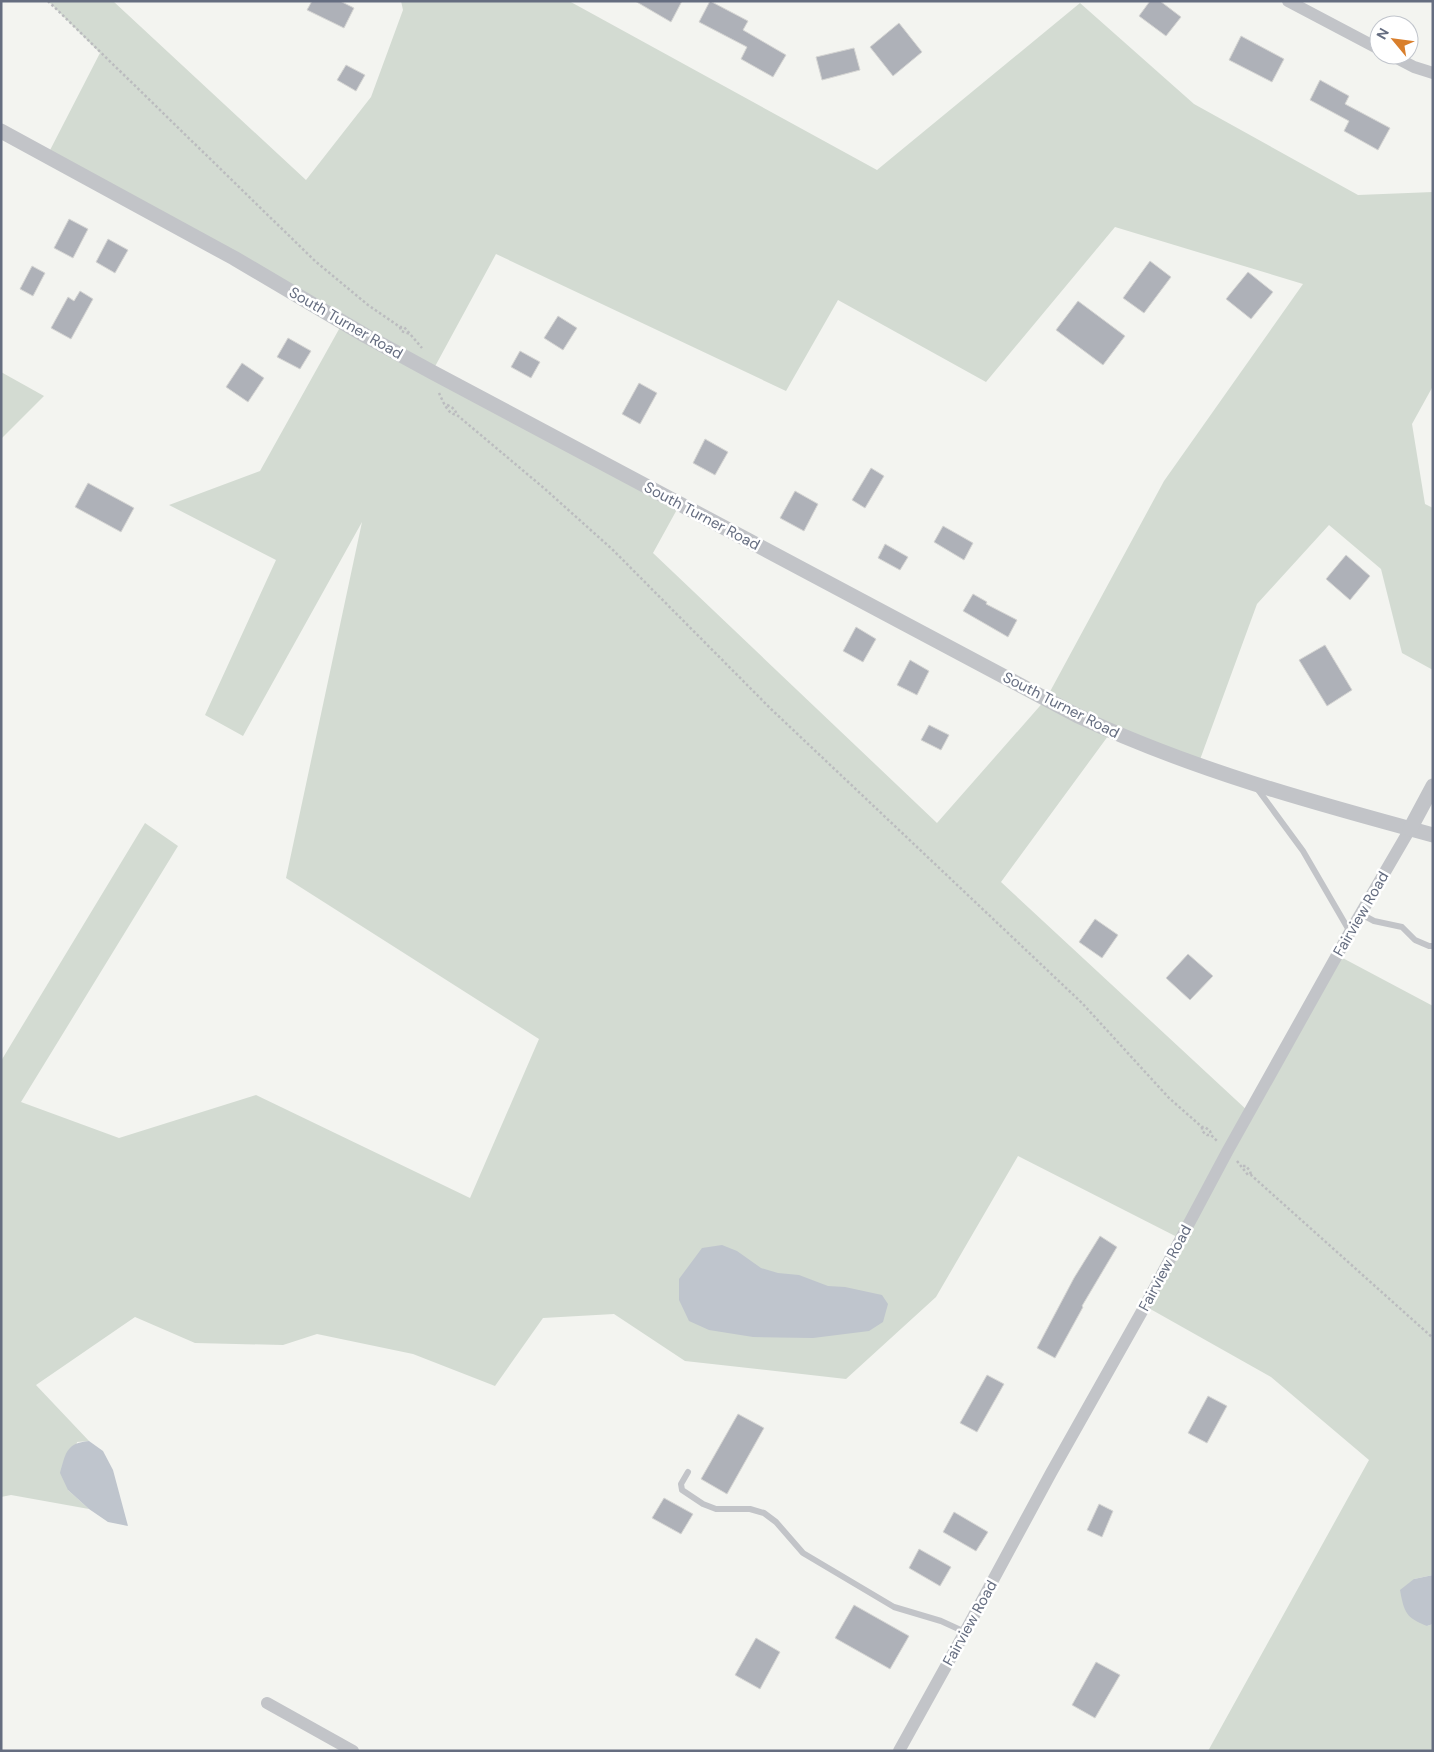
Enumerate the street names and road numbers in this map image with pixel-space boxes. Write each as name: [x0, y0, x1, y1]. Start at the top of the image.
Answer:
street label: South Turner Road: [286, 282, 406, 364]
street label: South Turner Road: [641, 477, 763, 555]
street label: South Turner Road: [999, 667, 1123, 743]
street label: Fairview Road: [1329, 868, 1393, 960]
street label: Fairview Road: [1134, 1221, 1196, 1315]
street label: Fairview Road: [938, 1577, 1002, 1669]

